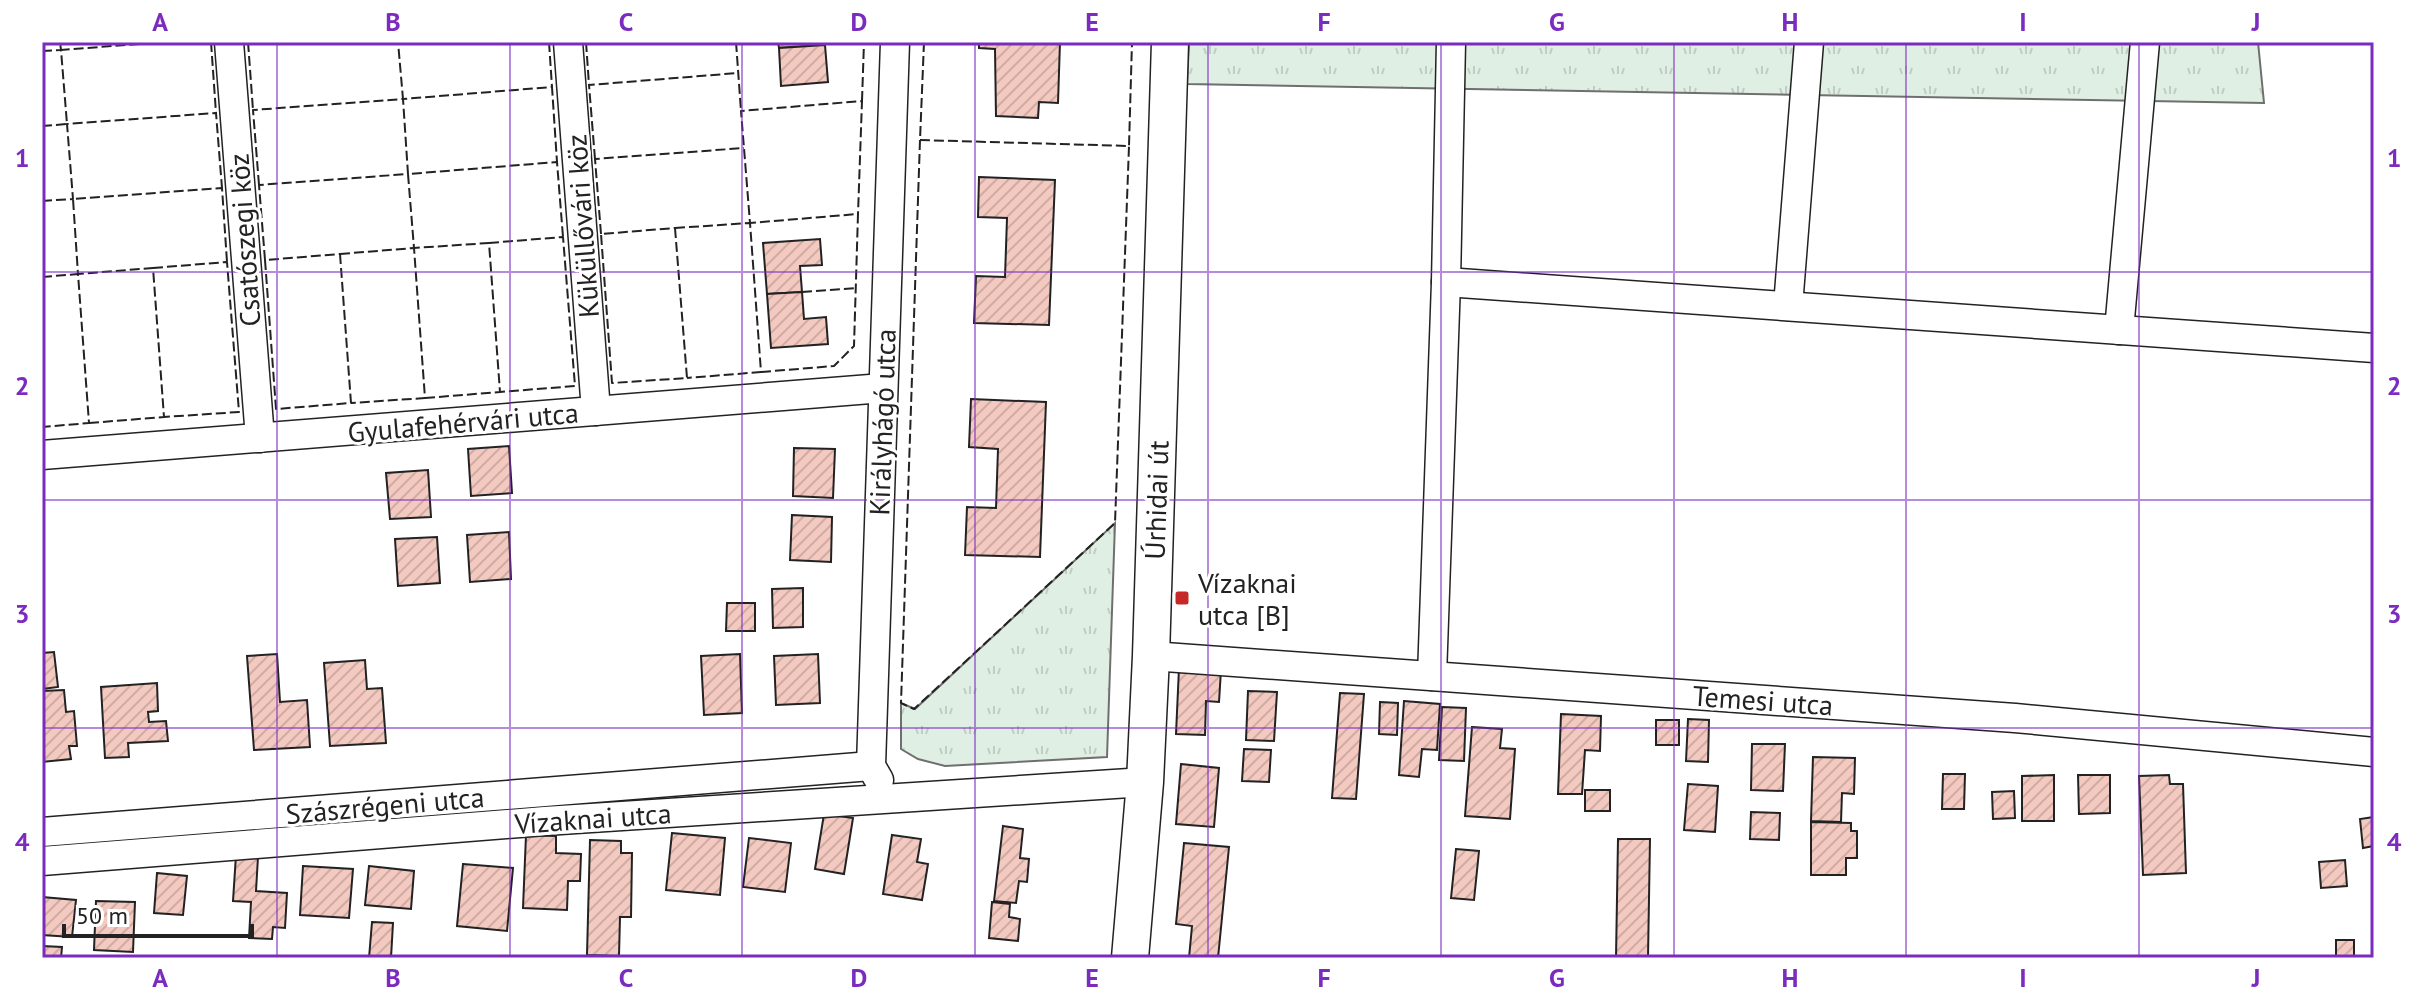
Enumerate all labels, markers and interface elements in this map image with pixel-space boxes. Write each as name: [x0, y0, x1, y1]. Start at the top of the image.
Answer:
text: A: [152, 5, 168, 38]
text: B: [385, 5, 401, 38]
text: C: [619, 5, 633, 38]
text: D: [851, 5, 867, 38]
text: E: [1085, 5, 1099, 38]
text: F: [1317, 5, 1331, 38]
text: G: [1549, 5, 1565, 38]
text: H: [1782, 5, 1798, 38]
text: I: [2019, 5, 2027, 38]
text: J: [2251, 5, 2260, 38]
street label: Küküllővári köz: [557, 133, 607, 319]
text: 1: [15, 141, 29, 174]
text: 1: [2387, 141, 2401, 174]
street label: Csatószegi köz: [219, 152, 269, 328]
street label: Királyhágó utca: [860, 328, 904, 516]
text: 2: [15, 369, 29, 402]
text: 2: [2387, 369, 2401, 402]
street label: Gyulafehérvári utca: [346, 393, 580, 451]
street label: Úrhidai út: [1135, 439, 1177, 560]
place label: Vízaknai utca [B]: [1197, 564, 1297, 633]
marker: Vízaknai utca [B]: [1173, 589, 1191, 607]
text: 3: [15, 597, 29, 630]
text: 3: [2387, 597, 2401, 630]
street label: Temesi utca: [1692, 677, 1834, 723]
street label: Szászrégeni utca: [284, 778, 486, 832]
street label: Vízaknai utca: [512, 794, 673, 842]
text: 4: [15, 825, 30, 858]
text: 4: [2387, 825, 2402, 858]
scale bar: [64, 888, 252, 938]
text: 50 m: [76, 900, 128, 931]
text: A: [152, 961, 168, 994]
text: B: [385, 961, 401, 994]
text: C: [619, 961, 633, 994]
text: D: [851, 961, 867, 994]
text: E: [1085, 961, 1099, 994]
text: F: [1317, 961, 1331, 994]
text: G: [1549, 961, 1565, 994]
text: H: [1782, 961, 1798, 994]
text: I: [2019, 961, 2027, 994]
text: J: [2251, 961, 2260, 994]

